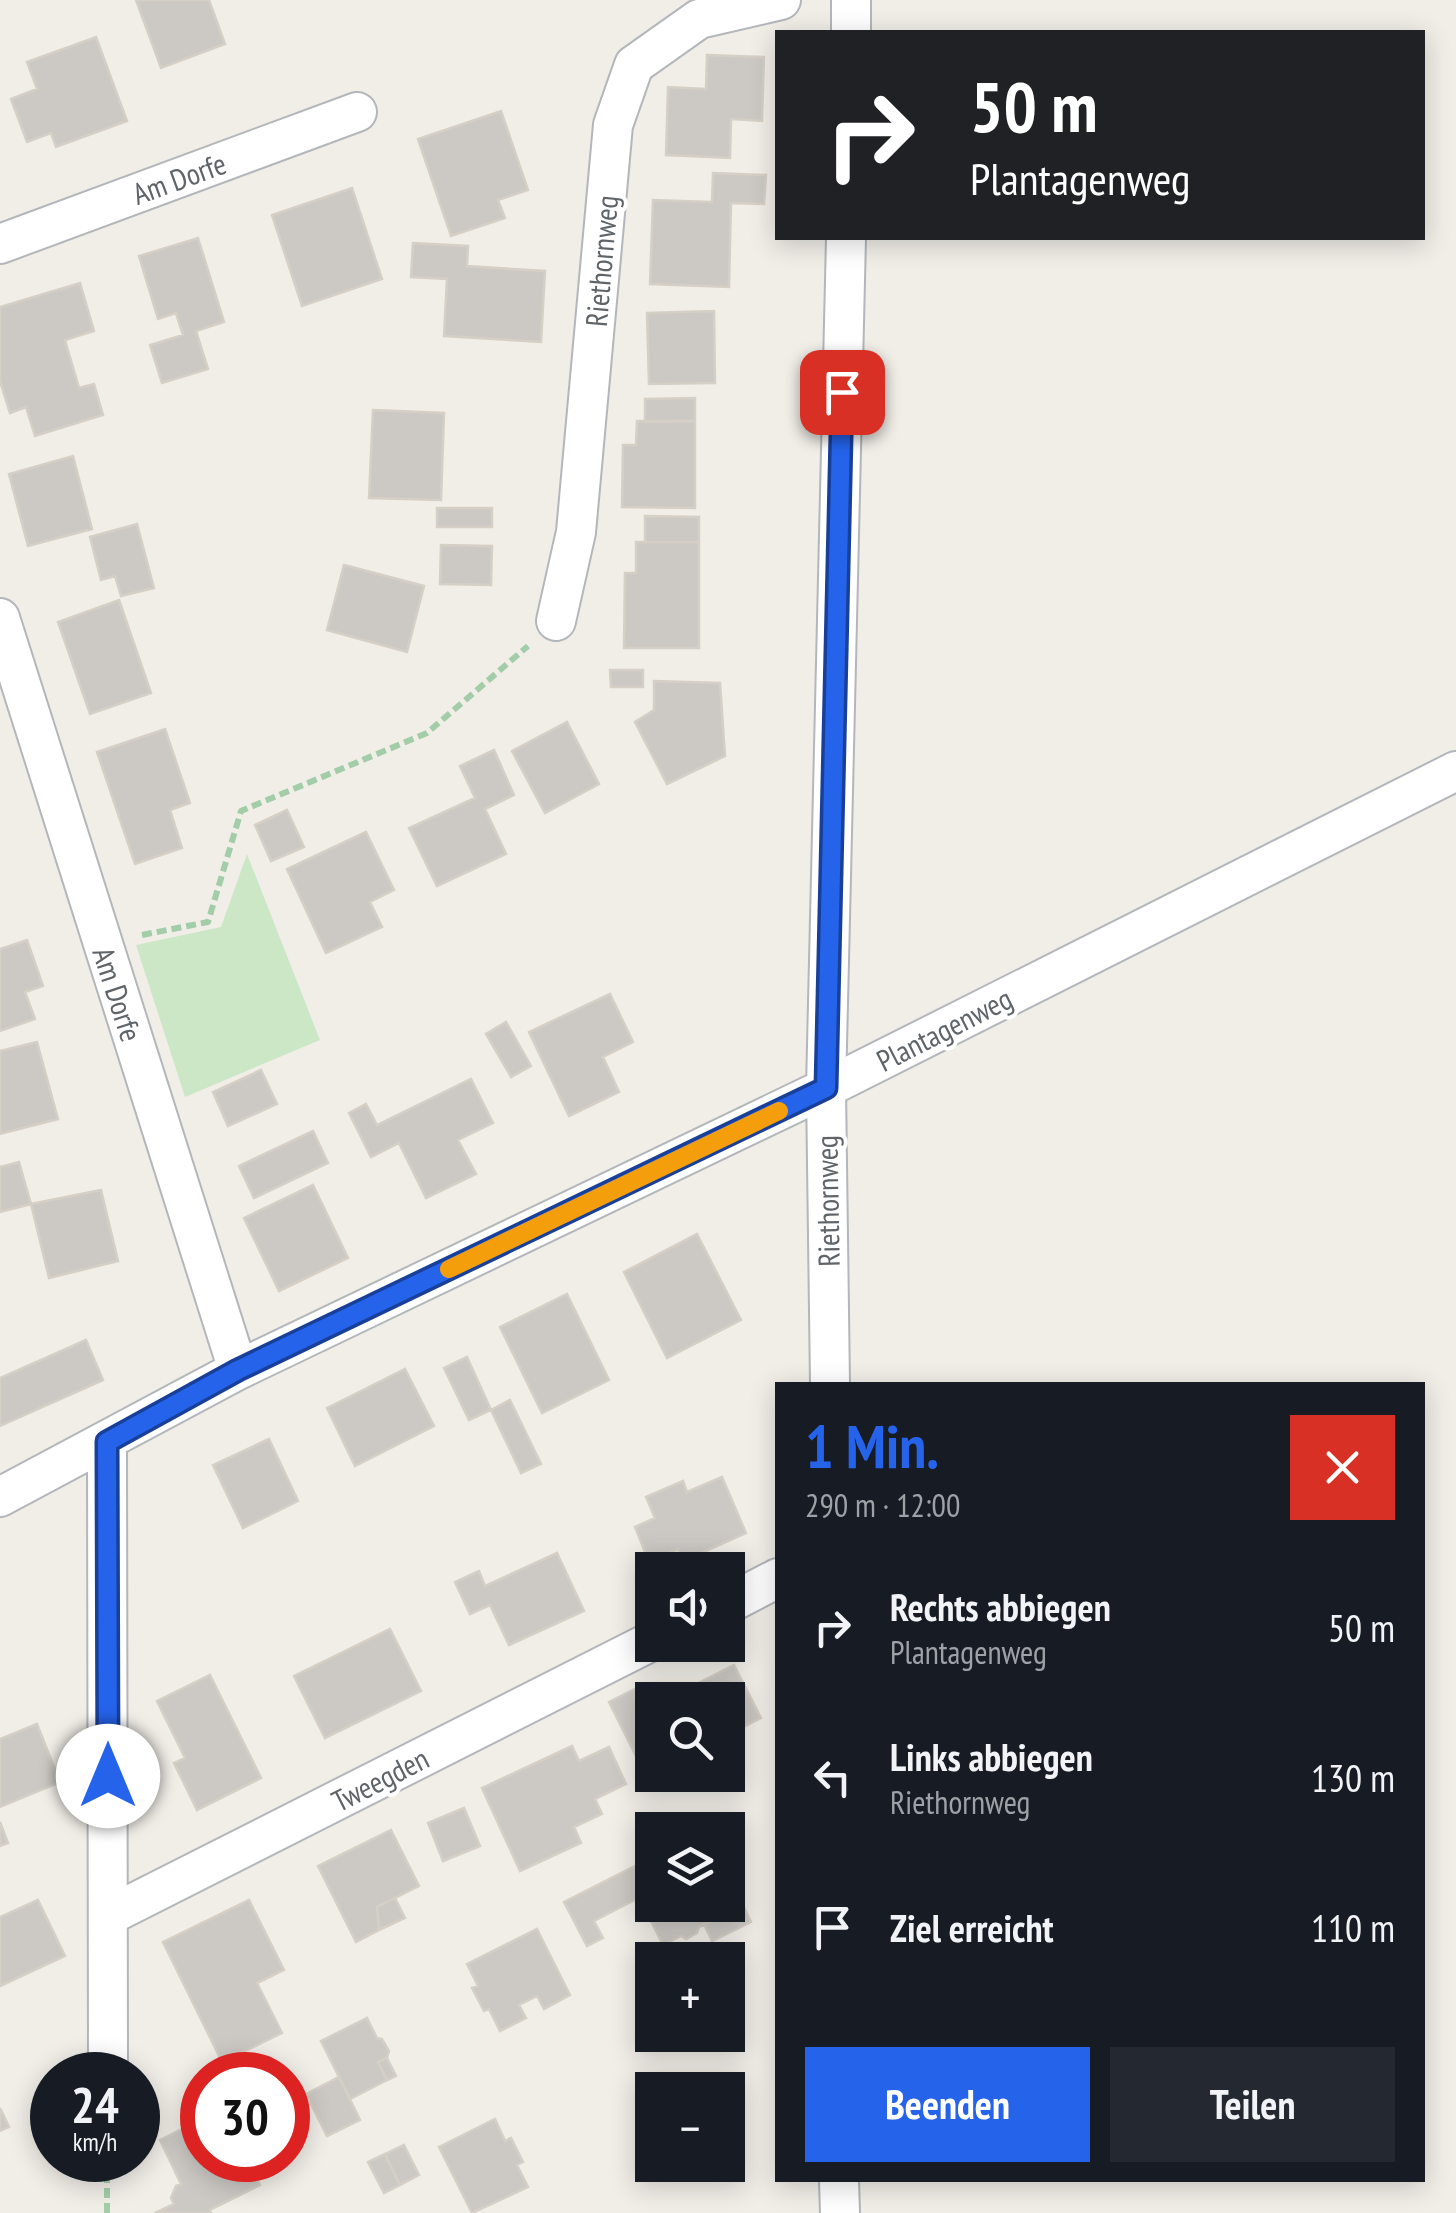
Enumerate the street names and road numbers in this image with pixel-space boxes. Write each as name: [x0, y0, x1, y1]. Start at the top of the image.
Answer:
street label: Am Dorfe: [127, 143, 231, 213]
street label: Riethornweg: [576, 194, 626, 328]
street label: Am Dorfe: [84, 942, 152, 1046]
street label: Plantagenweg: [870, 978, 1018, 1080]
street label: Riethornweg: [806, 1135, 848, 1267]
street label: Tweegden: [325, 1738, 435, 1820]

